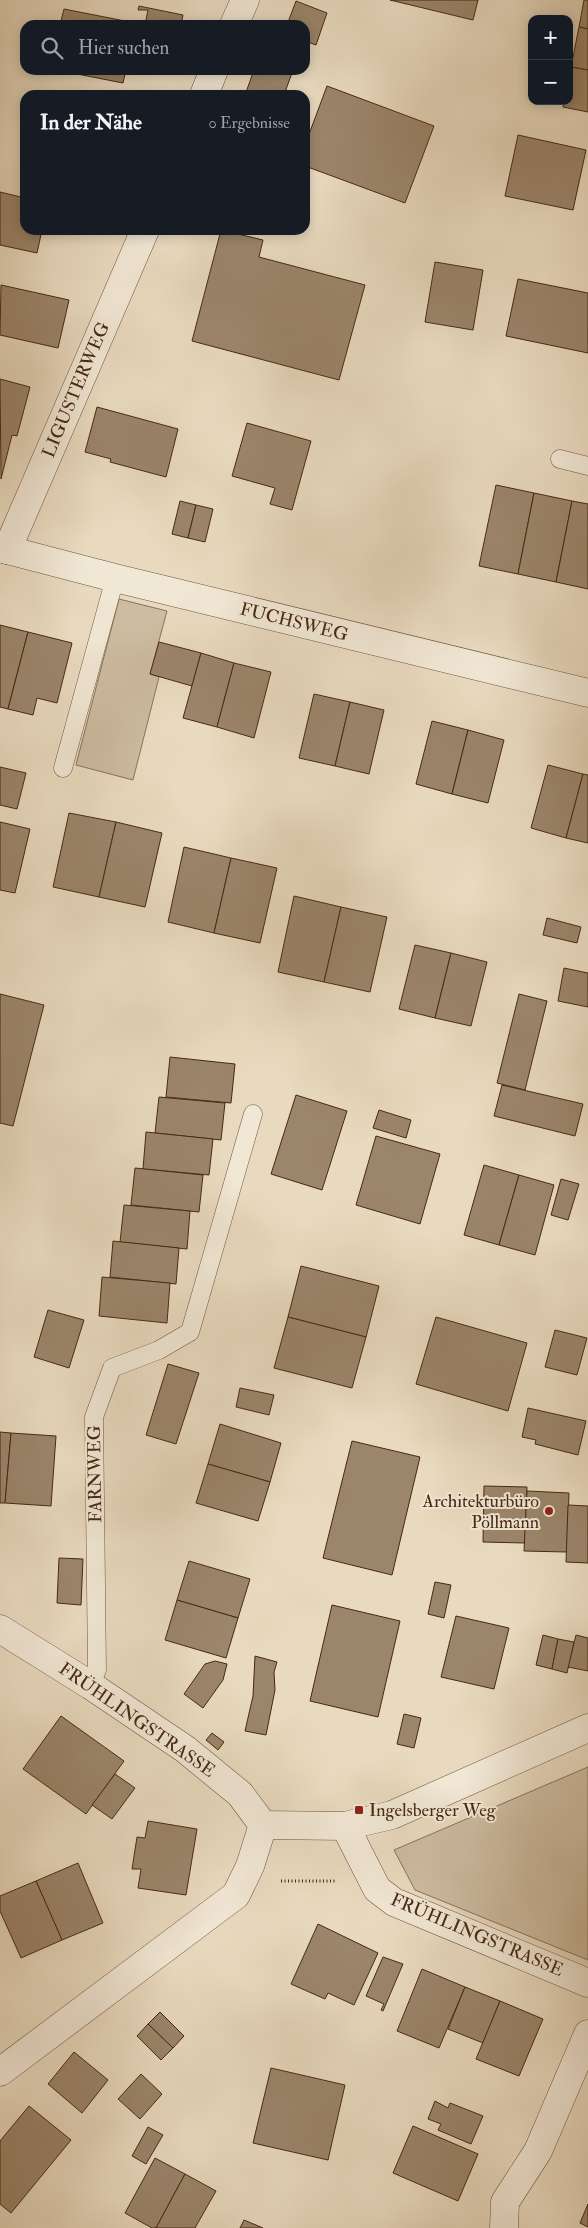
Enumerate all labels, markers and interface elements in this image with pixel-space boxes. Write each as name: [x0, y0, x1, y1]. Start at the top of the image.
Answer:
map controls: [528, 15, 573, 105]
button: +: [528, 15, 573, 60]
search box: [20, 20, 310, 75]
icon: search: [38, 34, 66, 62]
text: Hier suchen: [78, 36, 169, 60]
button: −: [528, 60, 573, 105]
text: In der Nähe: [40, 109, 142, 136]
text: 0 Ergebnisse: [208, 113, 290, 133]
street label: LIGUSTERWEG: [37, 319, 115, 461]
street label: FUCHSWEG: [238, 597, 350, 647]
street label: FARNWEG: [83, 1425, 107, 1523]
place label: Architekturbüro Pöllmann: [422, 1490, 539, 1534]
marker: Architekturbüro Pöllmann: [543, 1505, 555, 1517]
street label: FRÜHLINGSTRASSE: [54, 1657, 220, 1783]
place label: Ingelsberger Weg: [369, 1799, 497, 1822]
marker: Ingelsberger Weg: [353, 1804, 365, 1816]
street label: FRÜHLINGSTRASSE: [387, 1888, 567, 1982]

